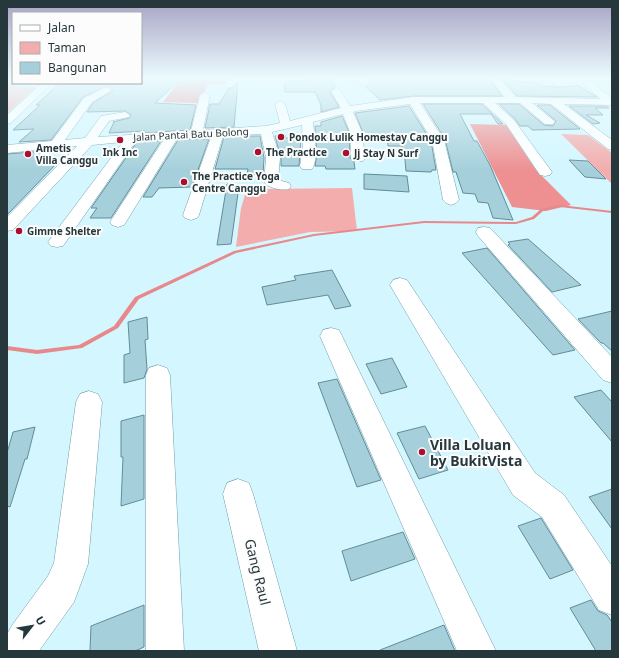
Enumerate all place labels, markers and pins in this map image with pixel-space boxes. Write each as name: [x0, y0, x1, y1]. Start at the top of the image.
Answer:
place label: Pondok Lulik Homestay Canggu: [289, 130, 448, 144]
marker: Pondok Lulik Homestay Canggu: [276, 132, 286, 142]
marker: Ink Inc: [115, 135, 125, 145]
place label: Ametis Villa Canggu: [36, 141, 98, 167]
place label: Ink Inc: [103, 145, 137, 159]
place label: The Practice: [266, 145, 327, 159]
place label: Jj Stay N Surf: [353, 146, 419, 160]
marker: The Practice: [253, 147, 263, 157]
marker: Jj Stay N Surf: [341, 148, 351, 158]
marker: Ametis Villa Canggu: [23, 149, 33, 159]
place label: The Practice Yoga Centre Canggu: [192, 169, 280, 195]
marker: The Practice Yoga Centre Canggu: [179, 177, 189, 187]
place label: Gimme Shelter: [27, 224, 102, 238]
marker: Gimme Shelter: [14, 226, 24, 236]
place label: Villa Loluan by BukitVista: [430, 435, 522, 470]
marker: Villa Loluan by BukitVista: [417, 447, 427, 457]

